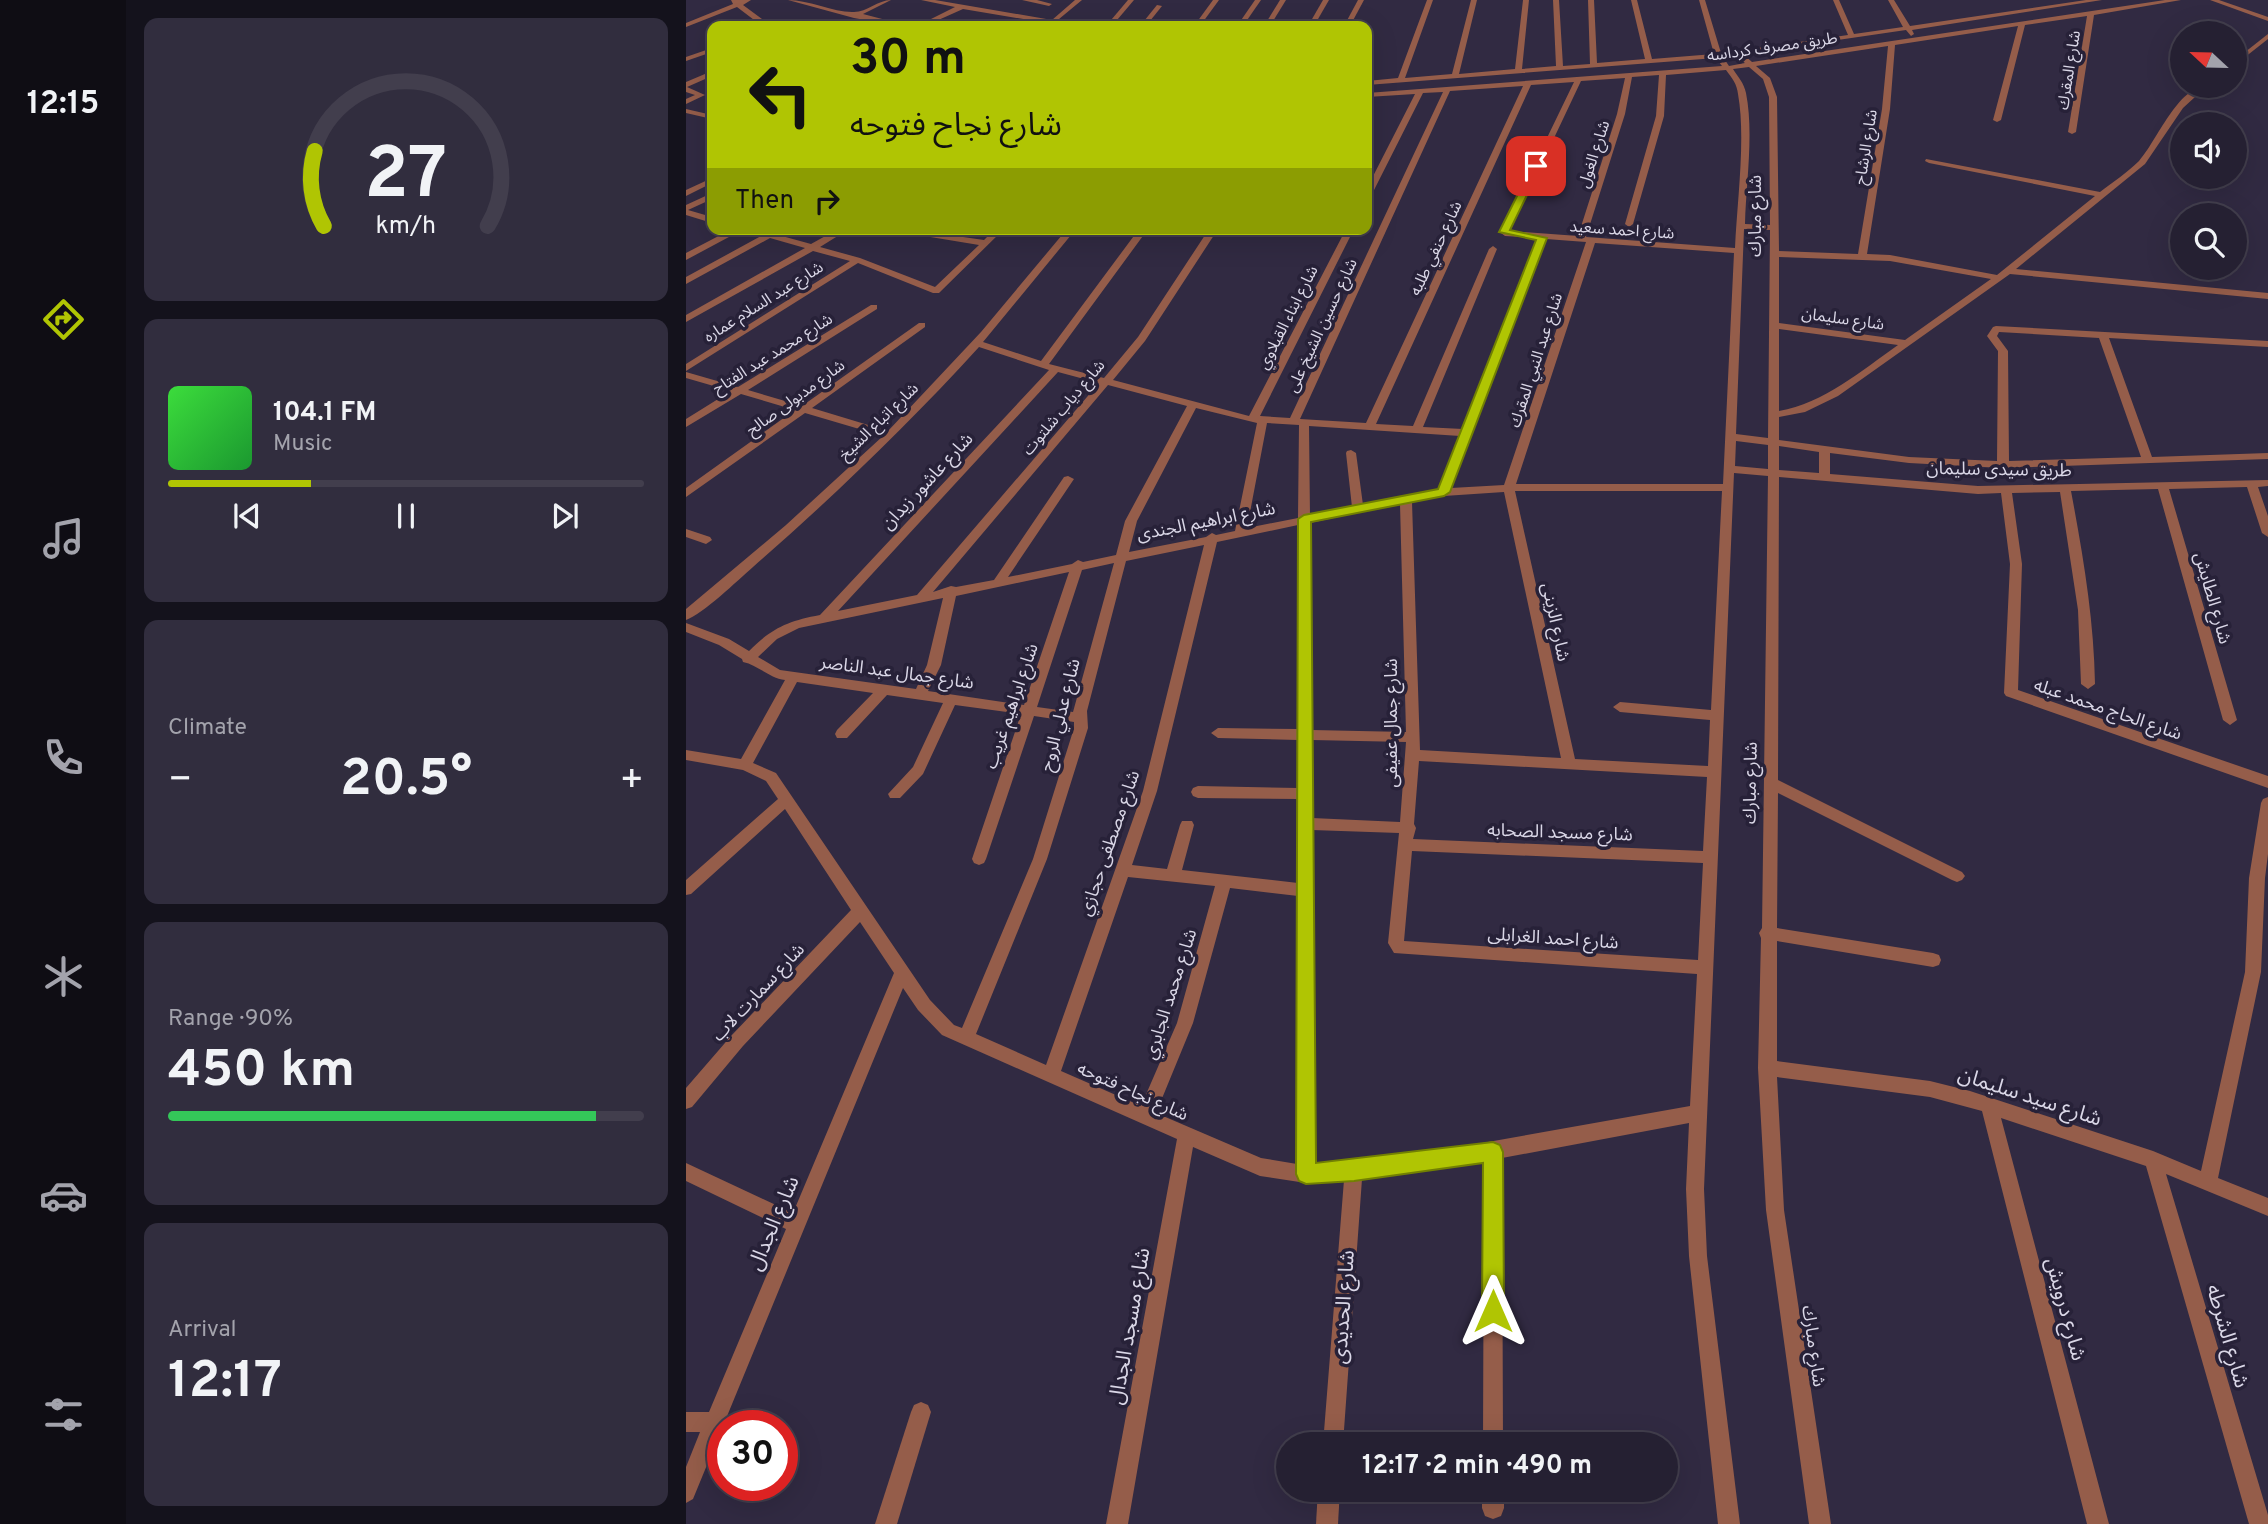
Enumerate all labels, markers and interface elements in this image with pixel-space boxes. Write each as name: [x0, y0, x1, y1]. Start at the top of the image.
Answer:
north arrow: [2170, 21, 2247, 98]
map controls: [2170, 21, 2247, 280]
street label: طريق مصرف كرداسه: [1706, 29, 1839, 67]
street label: شارع المقرك: [2054, 29, 2087, 112]
text: 30 m: [850, 30, 966, 92]
icon: left: [735, 49, 826, 140]
text: 12:15: [27, 85, 99, 125]
text: شارع نجاح فتوحه: [850, 107, 1062, 147]
street label: شارع الرشاح: [1851, 108, 1884, 187]
button: sound: [2170, 112, 2247, 189]
street label: شارع الغول: [1575, 118, 1616, 191]
text: 27: [365, 132, 447, 224]
pin: [1506, 136, 1566, 196]
icon: arrive: [1517, 147, 1555, 185]
street label: شارع مبارك: [1745, 175, 1769, 257]
icon: right: [808, 182, 846, 220]
text: Then: [735, 185, 794, 218]
street label: شارع حنفي طلبه: [1406, 198, 1468, 300]
button: search: [2170, 203, 2247, 280]
text: km/h: [376, 210, 436, 242]
street label: شارع احمد سعيد: [1569, 217, 1675, 246]
street label: شارع حسين الشيخ على: [1283, 256, 1364, 397]
street label: شارع عبد السلام عماره: [701, 258, 828, 348]
street label: شارع ابناء القبلاوي: [1254, 263, 1324, 374]
street label: شارع عبد النبي المقرك: [1506, 291, 1569, 431]
icon: directions: [39, 295, 88, 344]
street label: شارع سليمان: [1800, 304, 1885, 337]
street label: شارع محمد عبد الفتاح: [709, 310, 837, 400]
street label: شارع مدبولى صالح: [743, 356, 850, 442]
street label: شارع دياب شلتوت: [1019, 356, 1111, 461]
street label: شارع اتباع الشيخ: [835, 379, 924, 466]
text: 104.1 FM: [273, 397, 376, 430]
street label: شارع عاشور زيدان: [877, 429, 980, 536]
text: Music: [273, 430, 333, 459]
street label: طريق سيدى سليمان: [1926, 458, 2072, 483]
icon: previous: [228, 497, 266, 535]
icon: pause: [387, 497, 425, 535]
icon: next: [546, 497, 584, 535]
street label: شارع ابراهيم الجندى: [1135, 498, 1278, 548]
icon: music: [39, 514, 88, 563]
street label: شارع الطايش: [2187, 550, 2236, 647]
street label: شارع الزينى: [1534, 581, 1574, 664]
street label: شارع ابراهيم غريب: [980, 641, 1046, 773]
street label: شارع جمال عبد الناصر: [817, 651, 975, 697]
street label: شارع عدلي الروح: [1036, 656, 1088, 775]
street label: شارع جمال عفيفى: [1381, 658, 1405, 788]
street label: شارع الحاج محمد عبله: [2030, 674, 2185, 748]
text: Climate: [168, 714, 247, 743]
icon: phone: [39, 733, 88, 782]
street label: شارع مبارك: [1739, 742, 1765, 824]
text: 20.5°: [340, 748, 472, 814]
text: −: [168, 757, 193, 806]
text: +: [619, 757, 644, 806]
street label: شارع مصطفى حجازي: [1075, 768, 1147, 920]
street label: شارع مسجد الصحابه: [1487, 819, 1633, 849]
street label: شارع احمد الغرابلى: [1487, 923, 1619, 957]
street label: شارع محمد الجابري: [1140, 926, 1204, 1063]
street label: شارع سمارت لاب: [708, 939, 811, 1048]
icon: climate: [39, 952, 88, 1001]
text: Range · 90%: [168, 1005, 293, 1034]
text: 450 km: [168, 1039, 355, 1105]
street label: شارع نجاح فتوحه: [1073, 1058, 1192, 1128]
street label: شارع سيد سليمان: [1954, 1061, 2105, 1133]
icon: car: [39, 1171, 88, 1220]
street label: شارع الجدال: [742, 1172, 806, 1275]
street label: شارع مسجد الجدال: [1103, 1246, 1158, 1407]
street label: شارع الحديدى: [1327, 1249, 1362, 1365]
street label: شارع درويش: [2038, 1255, 2091, 1364]
position arrow: [1456, 1274, 1530, 1348]
street label: شارع الشرطه: [2199, 1282, 2254, 1391]
street label: شارع مبارك: [1794, 1304, 1830, 1389]
text: Arrival: [168, 1316, 237, 1345]
text: 12:17: [168, 1350, 282, 1416]
icon: filters: [39, 1390, 88, 1439]
speed limit sign: 30: [707, 1410, 798, 1501]
text: 12:17 · 2 min · 490 m: [1362, 1450, 1592, 1483]

